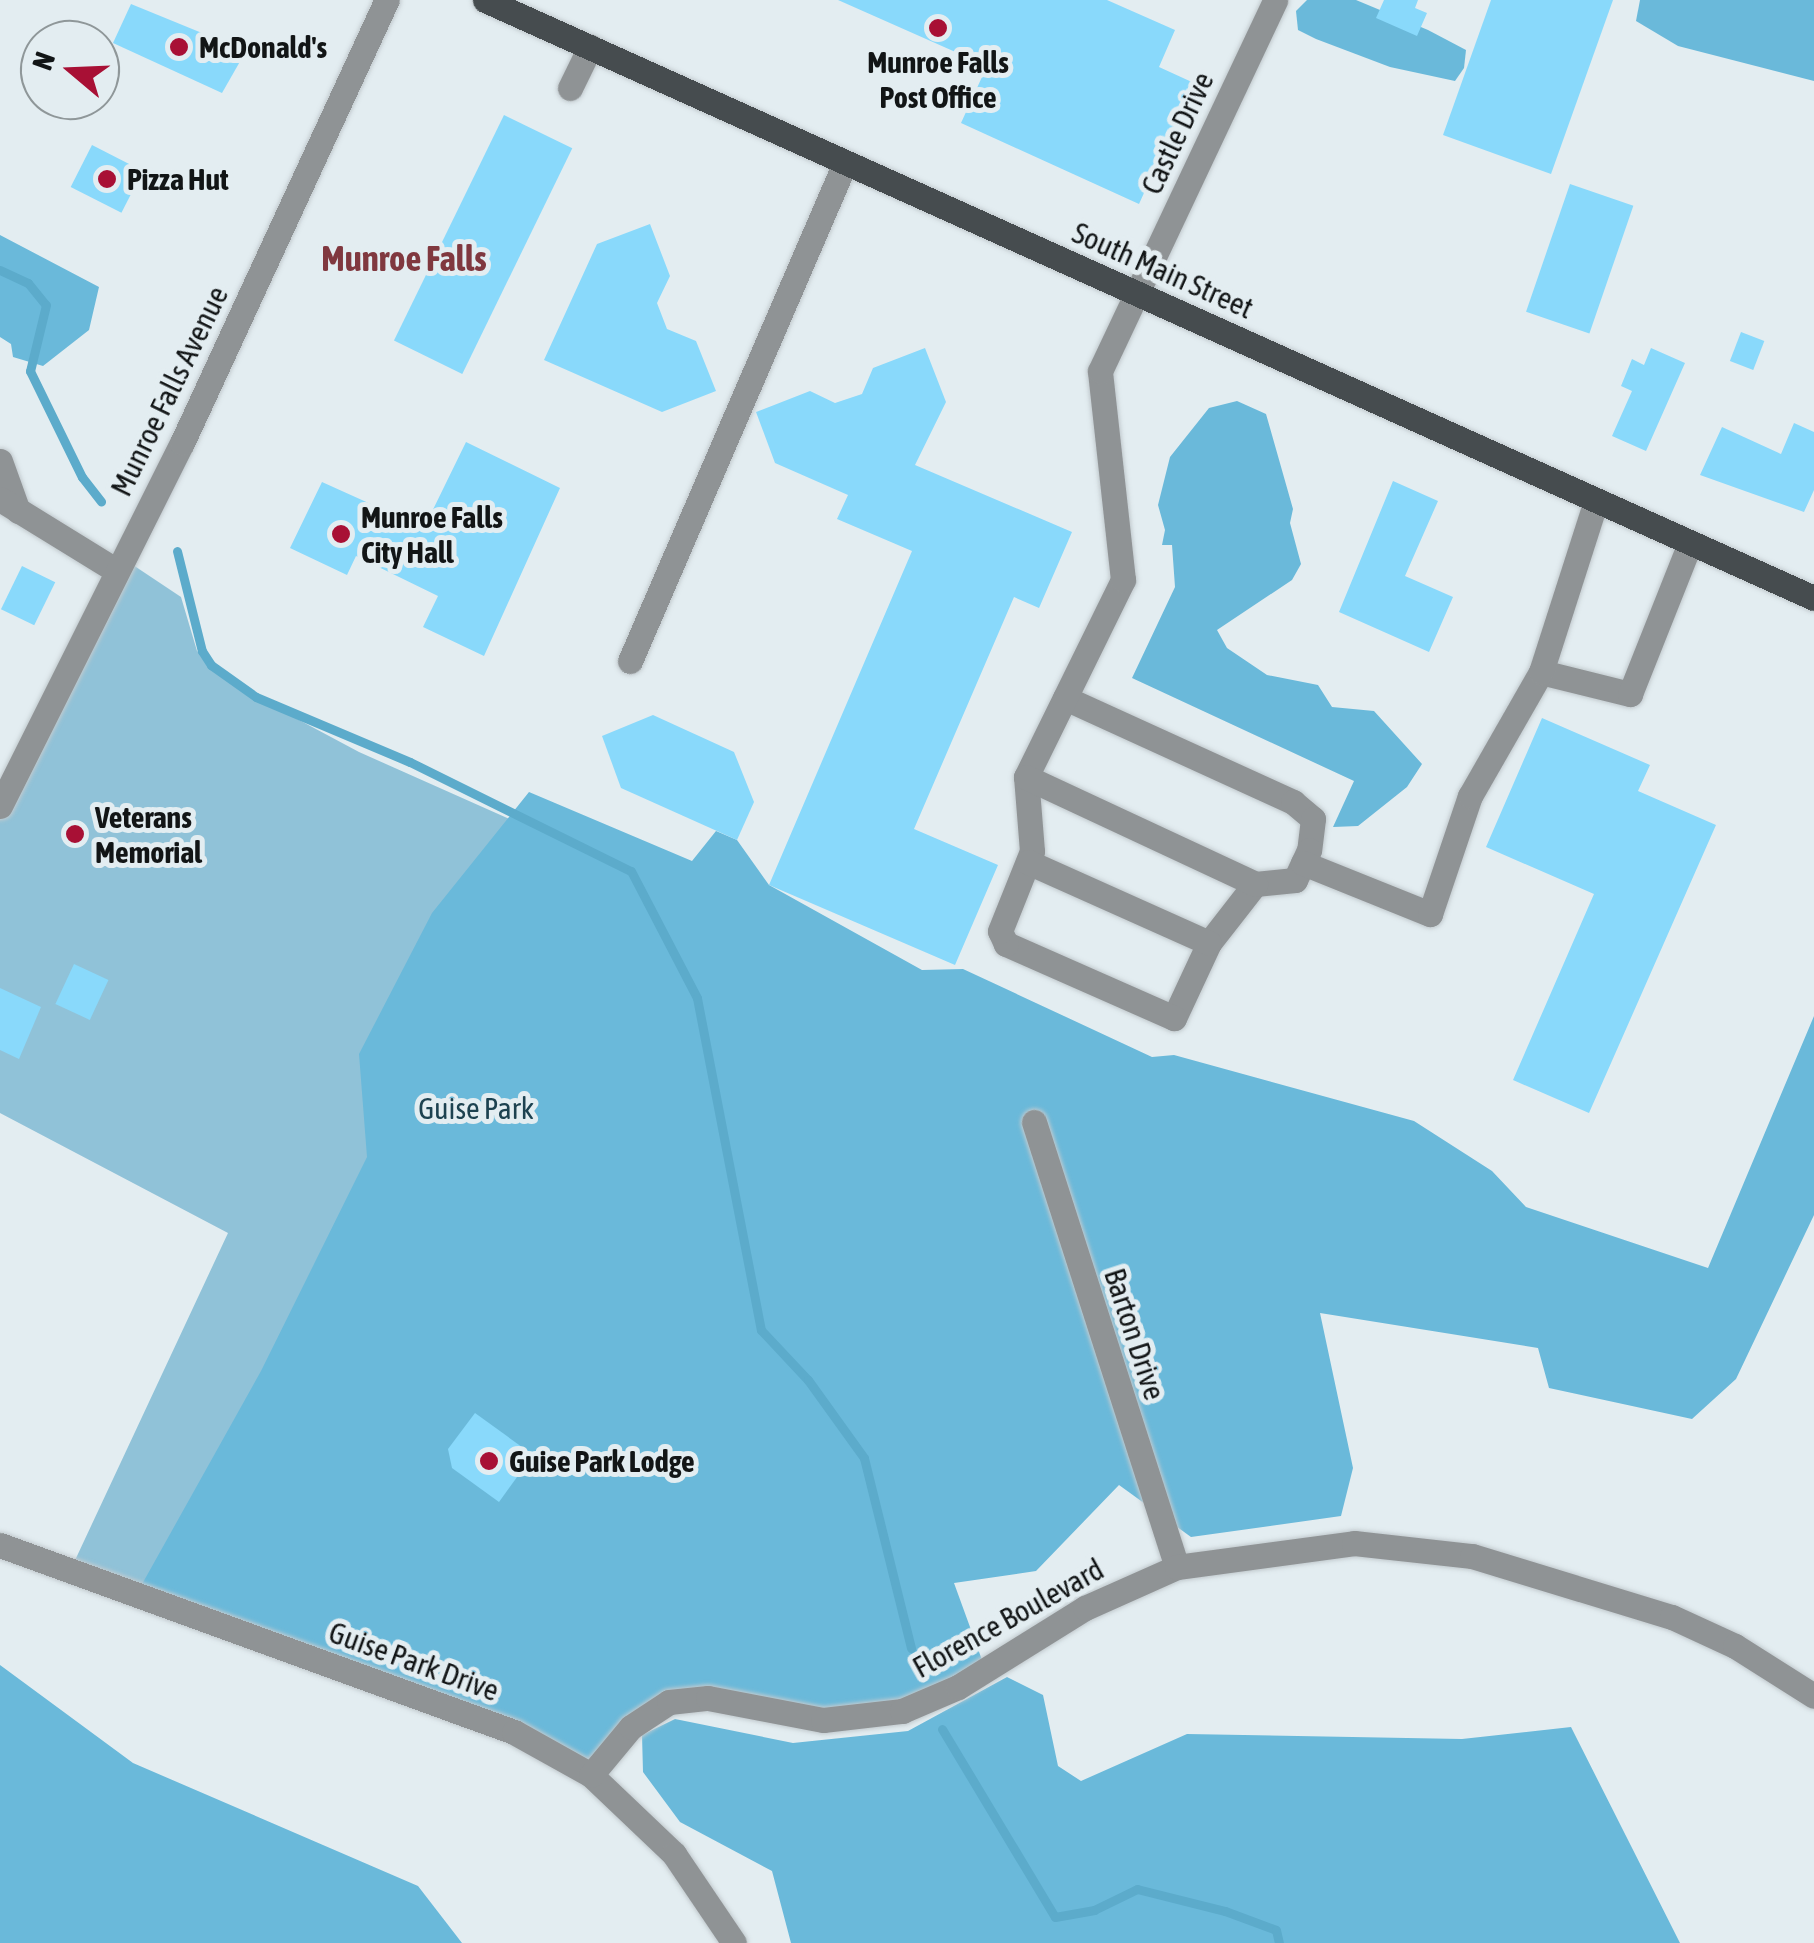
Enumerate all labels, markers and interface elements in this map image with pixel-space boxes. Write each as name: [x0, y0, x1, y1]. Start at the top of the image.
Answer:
marker: Munroe Falls Post Office: [927, 17, 949, 39]
north arrow: [20, 20, 120, 120]
place label: McDonald's: [199, 29, 327, 65]
marker: McDonald's: [168, 36, 190, 58]
place label: Munroe Falls Post Office: [867, 44, 1009, 114]
text: N: [26, 48, 61, 74]
street label: Castle Drive: [1133, 66, 1221, 200]
place label: Pizza Hut: [127, 161, 229, 197]
marker: Pizza Hut: [96, 168, 118, 190]
street label: South Main Street: [1067, 214, 1259, 326]
district label: Munroe Falls: [321, 237, 487, 279]
street label: Munroe Falls Avenue: [103, 280, 235, 502]
place label: Munroe Falls City Hall: [361, 499, 503, 570]
marker: Munroe Falls City Hall: [330, 523, 352, 545]
place label: Veterans Memorial: [95, 799, 202, 870]
marker: Veterans Memorial: [64, 823, 86, 845]
park label: Guise Park: [418, 1090, 534, 1126]
street label: Barton Drive: [1097, 1264, 1173, 1404]
place label: Guise Park Lodge: [509, 1443, 695, 1479]
marker: Guise Park Lodge: [478, 1450, 500, 1472]
street label: Florence Boulevard: [906, 1551, 1110, 1685]
street label: Guise Park Drive: [324, 1614, 504, 1708]

